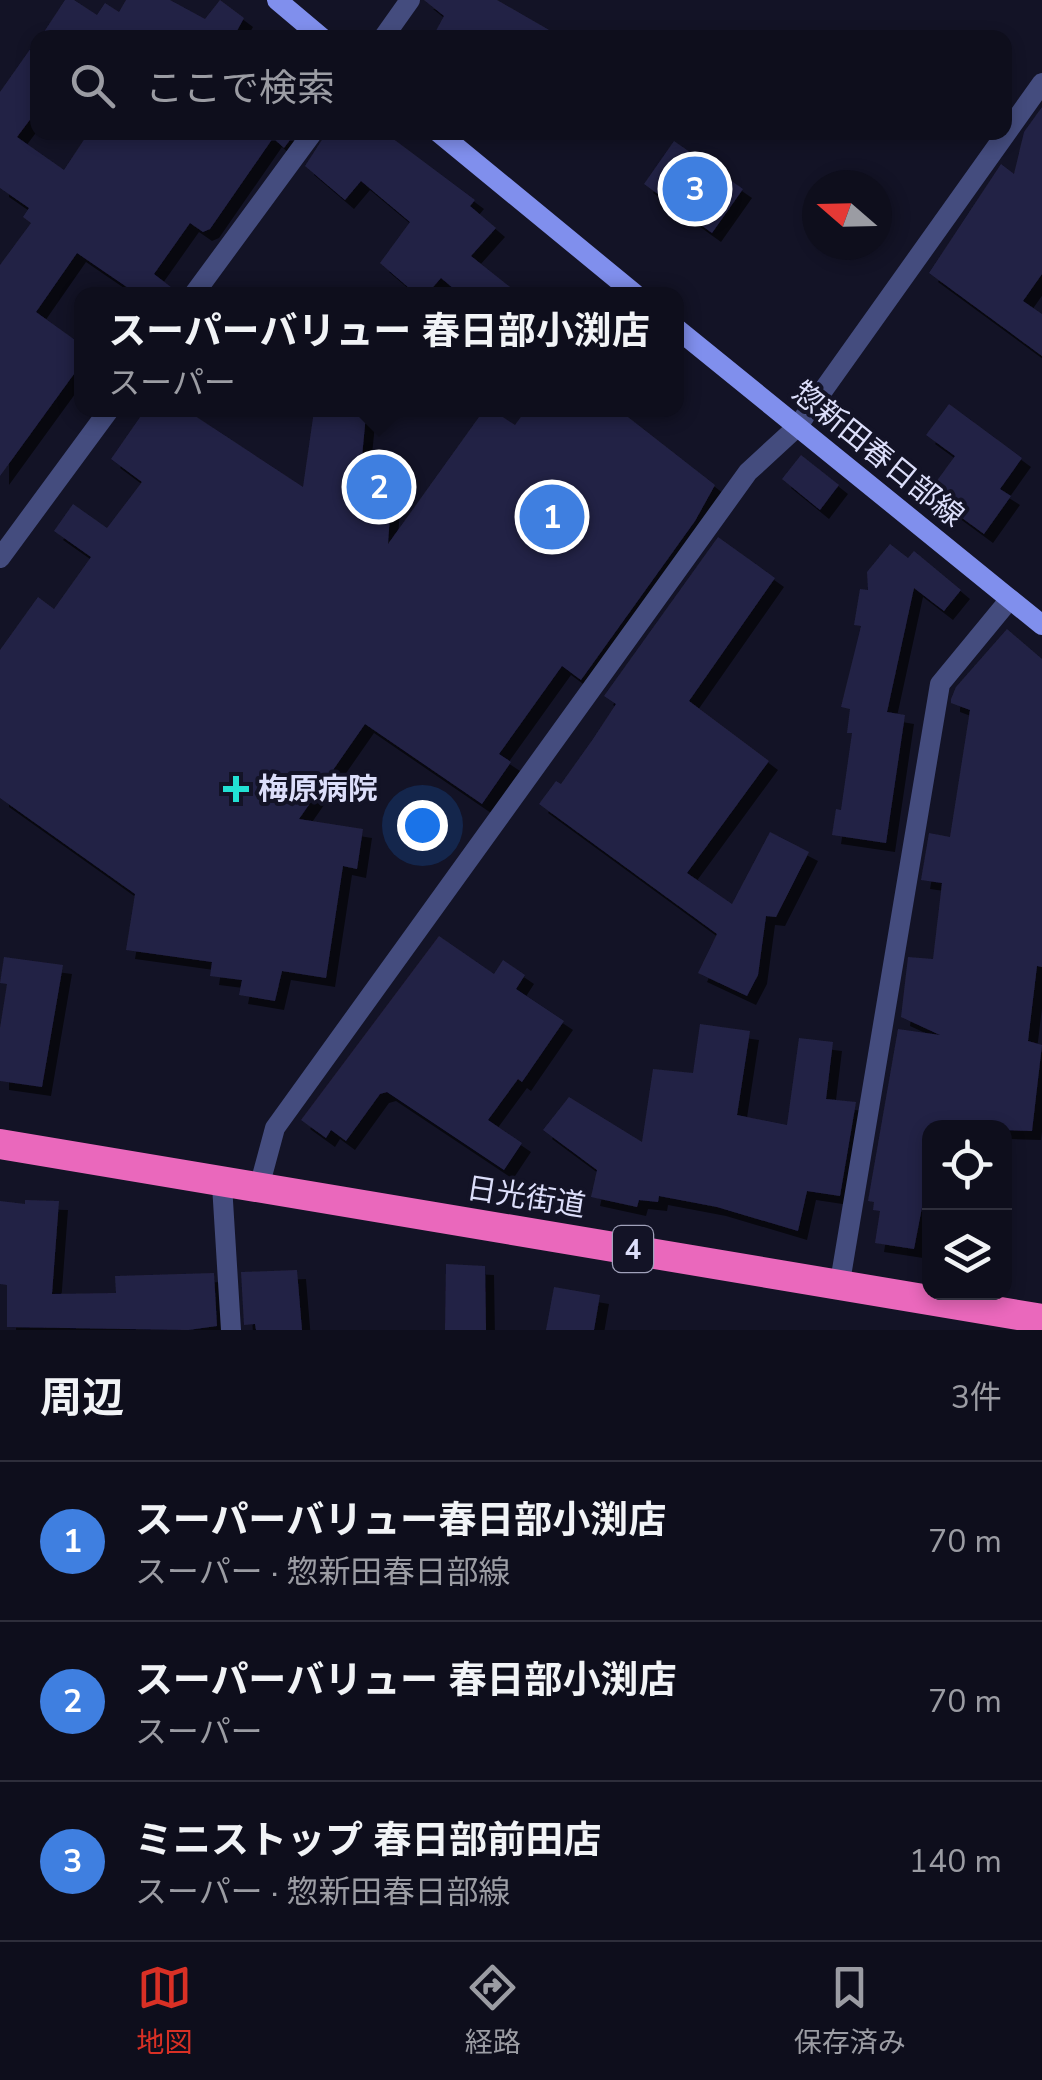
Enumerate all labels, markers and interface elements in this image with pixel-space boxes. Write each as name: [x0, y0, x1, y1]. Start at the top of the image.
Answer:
search box: [30, 30, 1012, 140]
icon: search: [65, 58, 120, 113]
text: ここで検索: [145, 63, 335, 114]
pin: 3: [662, 152, 728, 226]
north arrow: [802, 170, 892, 260]
popup: [74, 287, 684, 417]
text: スーパーバリュー 春日部小渕店: [108, 306, 650, 357]
text: スーパー: [108, 362, 236, 405]
street label: 惣新田春日部線: [783, 372, 972, 536]
pin: 2: [346, 450, 412, 524]
pin: 1: [520, 480, 584, 554]
place label: 梅原病院: [258, 769, 378, 810]
marker: 梅原病院: [223, 776, 249, 802]
your location: [397, 800, 448, 851]
map controls: [922, 1120, 1012, 1300]
button: locate: [922, 1120, 1012, 1210]
street label: 日光街道: [463, 1168, 588, 1227]
button: layers: [922, 1210, 1012, 1300]
road number: 4: [613, 1226, 653, 1272]
text: 周辺: [40, 1370, 124, 1427]
text: 3件: [951, 1376, 1002, 1419]
text: スーパーバリュー春日部小渕店: [135, 1495, 666, 1546]
text: 1: [63, 1520, 82, 1563]
text: 70 m: [928, 1520, 1002, 1563]
text: スーパー · 惣新田春日部線: [135, 1551, 510, 1594]
text: スーパーバリュー 春日部小渕店: [135, 1655, 677, 1706]
text: 2: [63, 1680, 82, 1723]
text: 70 m: [928, 1680, 1002, 1723]
text: スーパー: [135, 1711, 263, 1754]
text: ミニストップ 春日部前田店: [135, 1815, 601, 1866]
text: 3: [63, 1840, 82, 1883]
text: 140 m: [909, 1840, 1002, 1883]
text: スーパー · 惣新田春日部線: [135, 1871, 510, 1914]
tab: 地図: [136, 1960, 192, 2062]
tab: 経路: [465, 1960, 521, 2062]
tab: 保存済み: [794, 1960, 906, 2062]

